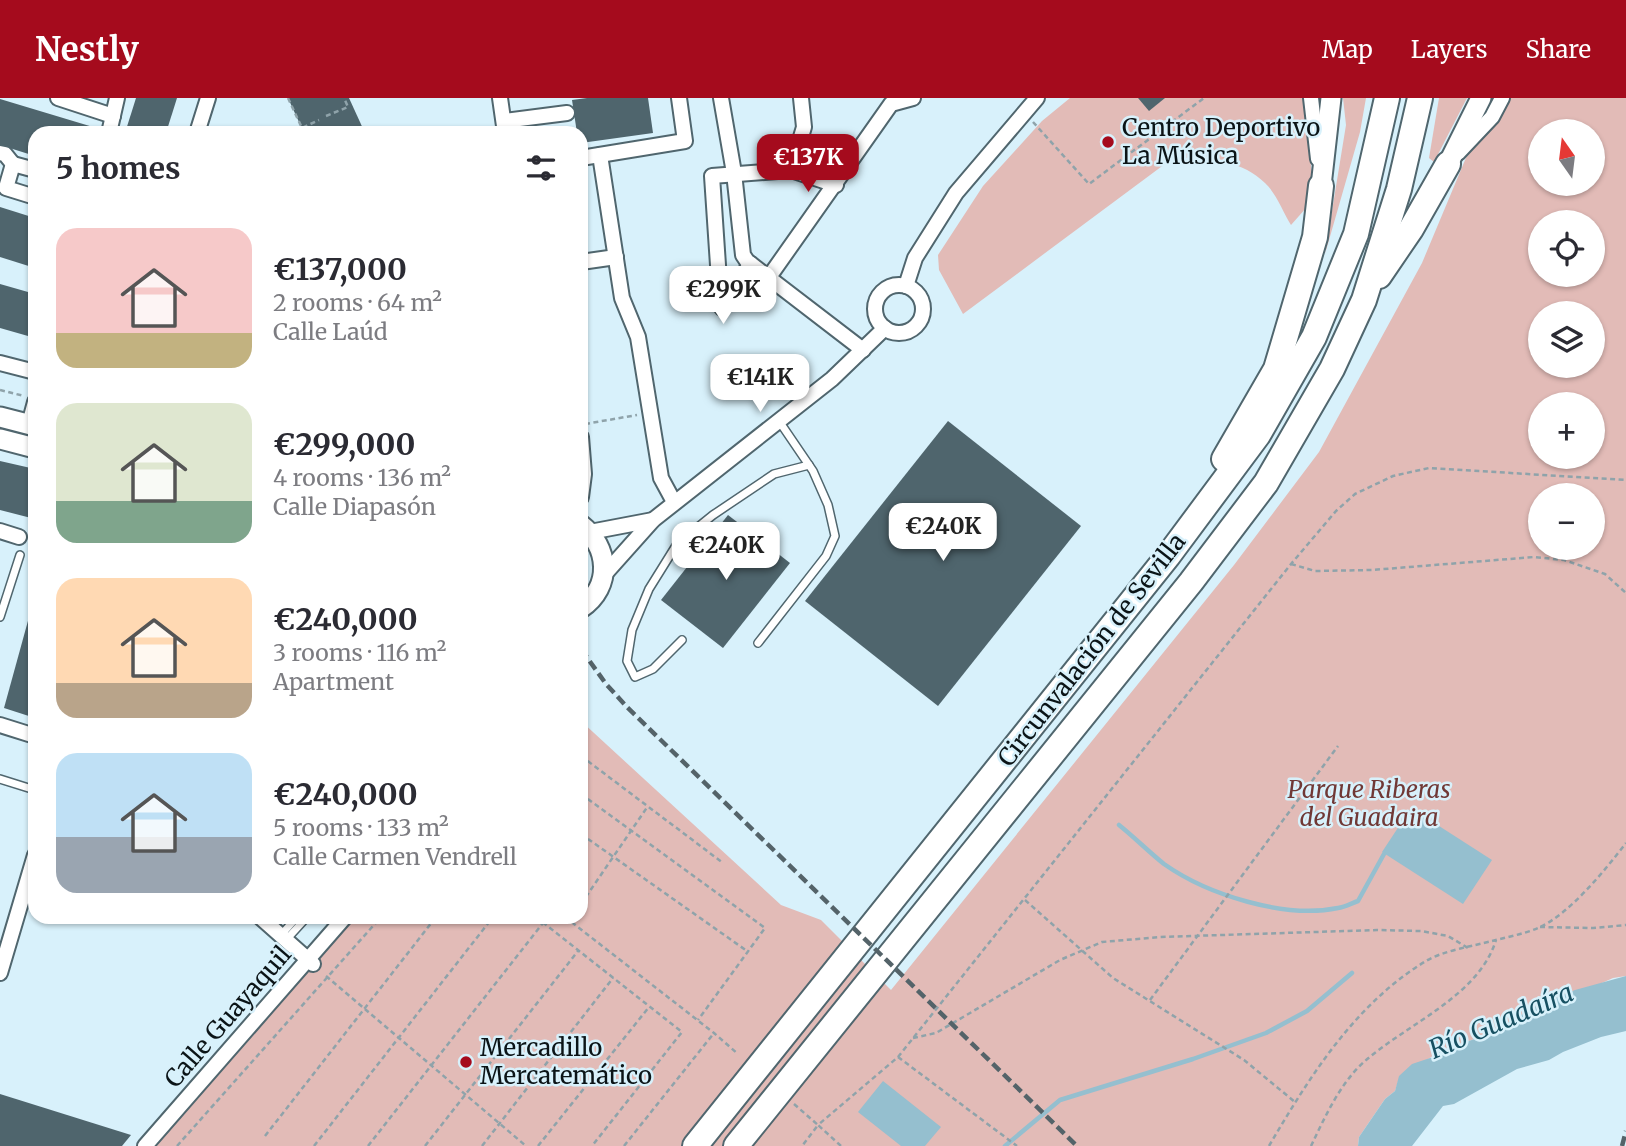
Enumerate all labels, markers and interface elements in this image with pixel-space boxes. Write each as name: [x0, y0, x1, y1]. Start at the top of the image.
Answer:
text: Nestly: [35, 29, 139, 70]
text: Map: [1322, 34, 1373, 65]
text: Layers: [1411, 34, 1487, 65]
text: Share: [1525, 34, 1591, 65]
place label: Centro Deportivo La Música: [1122, 112, 1320, 171]
north arrow: [1528, 119, 1605, 196]
map controls: [1528, 119, 1605, 560]
pin: €137K: [759, 134, 857, 194]
marker: Centro Deportivo La Música: [1100, 134, 1116, 150]
text: €137K: [773, 142, 843, 171]
text: 5 homes: [56, 149, 181, 187]
icon: filters: [522, 149, 560, 187]
button: locate: [1528, 210, 1605, 287]
text: €137,000: [273, 250, 407, 288]
icon: home: [112, 256, 196, 340]
pin: €299K: [674, 266, 772, 326]
text: €299K: [685, 274, 761, 303]
text: 2 rooms · 64 m²: [273, 288, 442, 317]
button: layers: [1528, 301, 1605, 378]
text: Calle Laúd: [273, 317, 388, 346]
pin: €141K: [711, 354, 809, 414]
text: €141K: [726, 362, 794, 391]
button: +: [1528, 392, 1605, 469]
text: €299,000: [273, 425, 415, 463]
icon: home: [112, 431, 196, 515]
text: 4 rooms · 136 m²: [273, 463, 451, 492]
button: −: [1528, 483, 1605, 560]
text: Calle Diapasón: [273, 492, 436, 521]
pin: €240K: [894, 504, 992, 563]
text: €240K: [905, 511, 981, 540]
pin: €240K: [677, 522, 775, 582]
street label: Circunvalación de Sevilla: [991, 527, 1192, 772]
text: €240K: [688, 530, 764, 559]
text: €240,000: [273, 600, 418, 638]
icon: home: [112, 606, 196, 690]
text: 3 rooms · 116 m²: [273, 638, 447, 667]
text: Apartment: [273, 667, 394, 696]
park label: Parque Riberas del Guadaira: [1287, 774, 1451, 833]
text: €240,000: [273, 775, 418, 813]
icon: home: [112, 781, 196, 865]
text: 5 rooms · 133 m²: [273, 813, 449, 842]
text: Calle Carmen Vendrell: [273, 842, 517, 871]
street label: Calle Guayaquil: [158, 939, 298, 1094]
water label: Río Guadaíra: [1424, 975, 1578, 1066]
place label: Mercadillo Mercatemático: [480, 1032, 652, 1091]
marker: Mercadillo Mercatemático: [458, 1054, 474, 1070]

